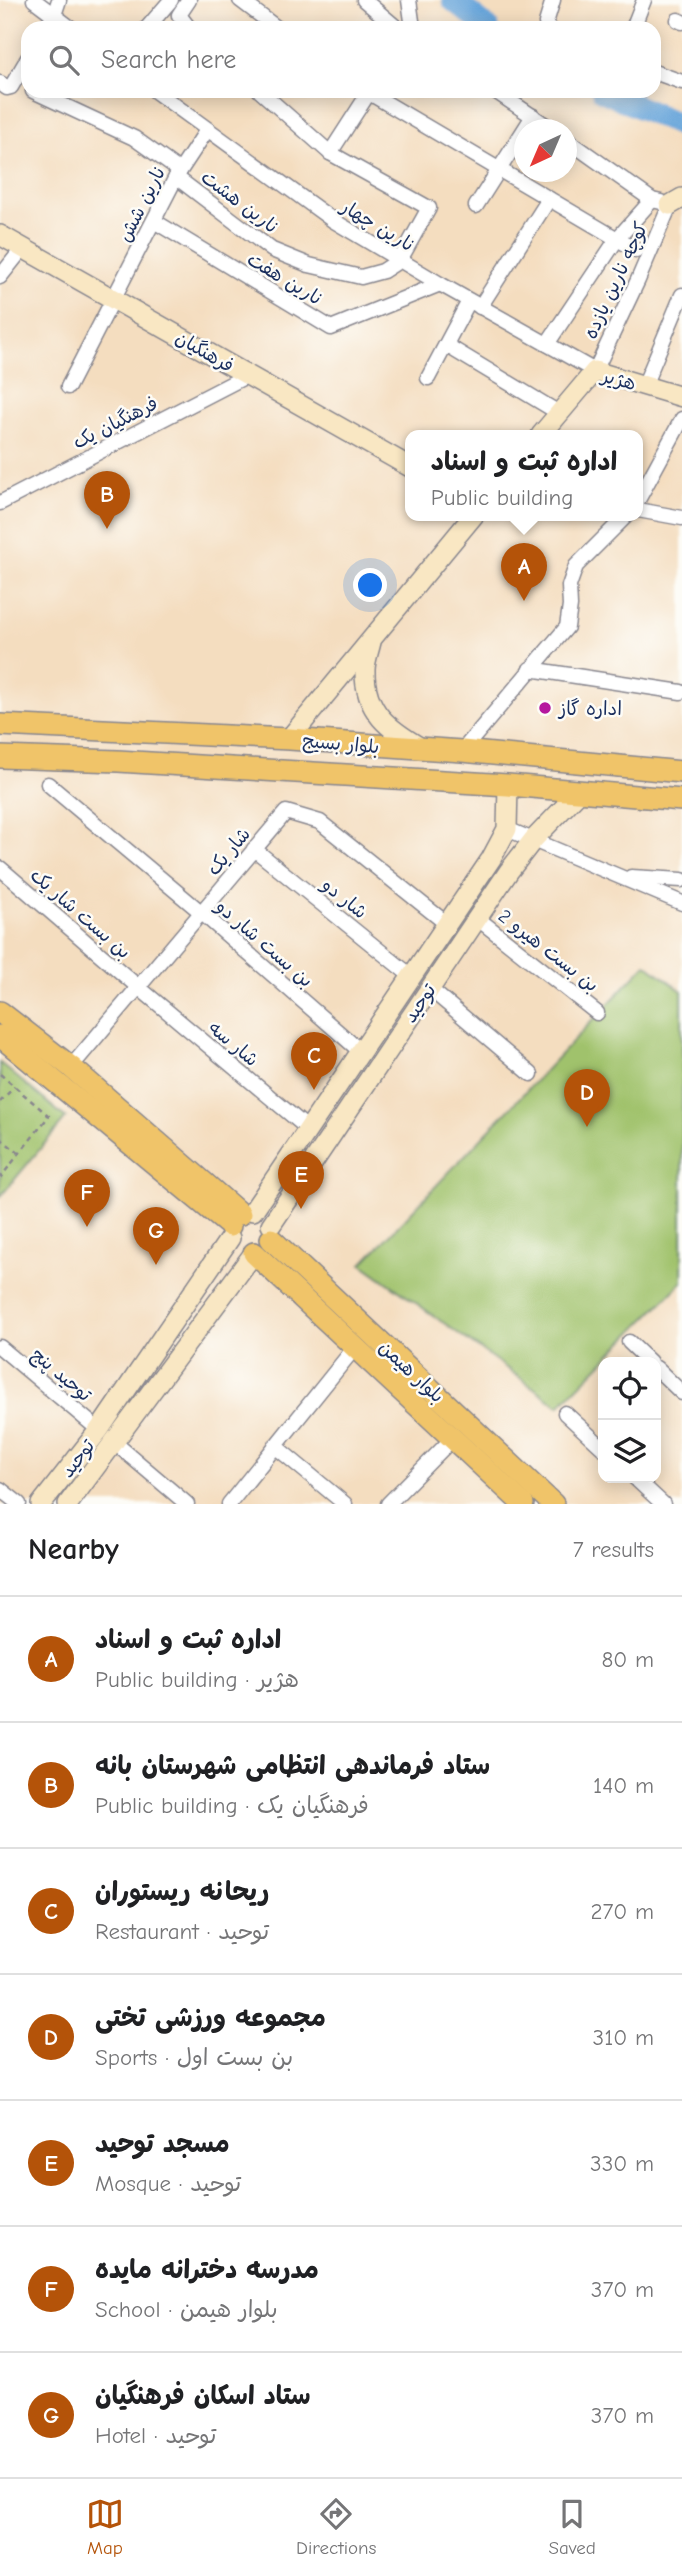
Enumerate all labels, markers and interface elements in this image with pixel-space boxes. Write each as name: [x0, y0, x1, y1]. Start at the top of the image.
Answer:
search box: [21, 21, 661, 98]
icon: search: [45, 41, 83, 79]
text: Search here: [101, 45, 236, 75]
north arrow: [514, 119, 577, 182]
street label: نارین شش: [114, 163, 170, 246]
street label: نارین هشت: [197, 166, 282, 238]
street label: نارین چهار: [335, 195, 418, 257]
street label: کوچه نارین یازده: [579, 219, 653, 343]
street label: نارین هفت: [243, 248, 326, 310]
street label: فرهنگیان: [171, 326, 238, 377]
street label: هژیر: [597, 364, 638, 395]
street label: فرهنگیان یک: [69, 392, 162, 454]
popup: [405, 430, 643, 521]
text: اداره ثبت و اسناد: [431, 447, 617, 477]
pin: B: [84, 471, 130, 529]
text: Public building: [431, 484, 573, 511]
pin: A: [501, 543, 547, 601]
your location: [353, 568, 387, 602]
place label: اداره گاز: [557, 698, 622, 720]
marker: اداره گاز: [537, 700, 553, 716]
street label: بلوار بسیج: [301, 730, 380, 759]
street label: شار یک: [202, 823, 255, 880]
street label: بن بست شار یک: [26, 864, 135, 963]
street label: شار دو: [316, 873, 371, 924]
street label: بن بست شار دو: [210, 894, 317, 992]
street label: بن بست هیرو 2: [494, 905, 603, 997]
street label: توحید: [399, 980, 441, 1027]
street label: شار سه: [204, 1017, 263, 1071]
pin: C: [291, 1032, 337, 1090]
pin: D: [564, 1069, 610, 1127]
pin: E: [278, 1151, 324, 1209]
pin: F: [64, 1169, 110, 1227]
pin: G: [133, 1207, 179, 1265]
street label: بلوار هیمن: [374, 1336, 448, 1407]
street label: توحید پنج: [26, 1343, 96, 1407]
map controls: [598, 1357, 661, 1483]
button: locate: [598, 1357, 661, 1420]
button: layers: [598, 1420, 661, 1483]
street label: توحید: [56, 1435, 100, 1482]
text: Nearby: [28, 1532, 119, 1567]
text: 7 results: [573, 1536, 654, 1563]
text: اداره ثبت و اسناد: [95, 1625, 281, 1655]
text: A: [45, 1646, 57, 1673]
text: 80 m: [601, 1646, 654, 1673]
text: Public building · هژیر: [95, 1666, 299, 1693]
text: ستاد فرماندهی انتظامی شهرستان بانه: [95, 1751, 490, 1781]
text: B: [44, 1772, 58, 1799]
text: 140 m: [593, 1772, 654, 1799]
text: Public building · فرهنگیان یک: [95, 1792, 369, 1819]
text: ریحانە ریستوران: [95, 1877, 269, 1907]
text: C: [44, 1898, 58, 1925]
text: 270 m: [590, 1898, 654, 1925]
text: Restaurant · توحید: [95, 1918, 269, 1945]
text: مجموعه ورزشی تختی: [95, 2003, 326, 2033]
text: D: [44, 2024, 58, 2051]
text: 310 m: [593, 2024, 654, 2051]
text: Sports · بن بست اول: [95, 2044, 293, 2071]
text: مسجد توحید: [95, 2129, 230, 2159]
text: E: [44, 2150, 58, 2177]
text: 330 m: [590, 2150, 654, 2177]
text: Mosque · توحید: [95, 2170, 241, 2197]
text: مدرسه دخترانه مایده: [95, 2255, 319, 2285]
text: F: [44, 2276, 58, 2303]
text: 370 m: [591, 2276, 654, 2303]
text: School · بلوار هیمن: [95, 2296, 278, 2323]
text: ستاد اسکان فرهنگیان: [95, 2381, 311, 2411]
text: G: [43, 2402, 59, 2429]
text: 370 m: [591, 2402, 654, 2429]
text: Hotel · توحید: [95, 2422, 216, 2449]
tab: Map: [86, 2495, 124, 2559]
tab: Directions: [296, 2495, 376, 2559]
tab: Saved: [549, 2495, 596, 2559]

